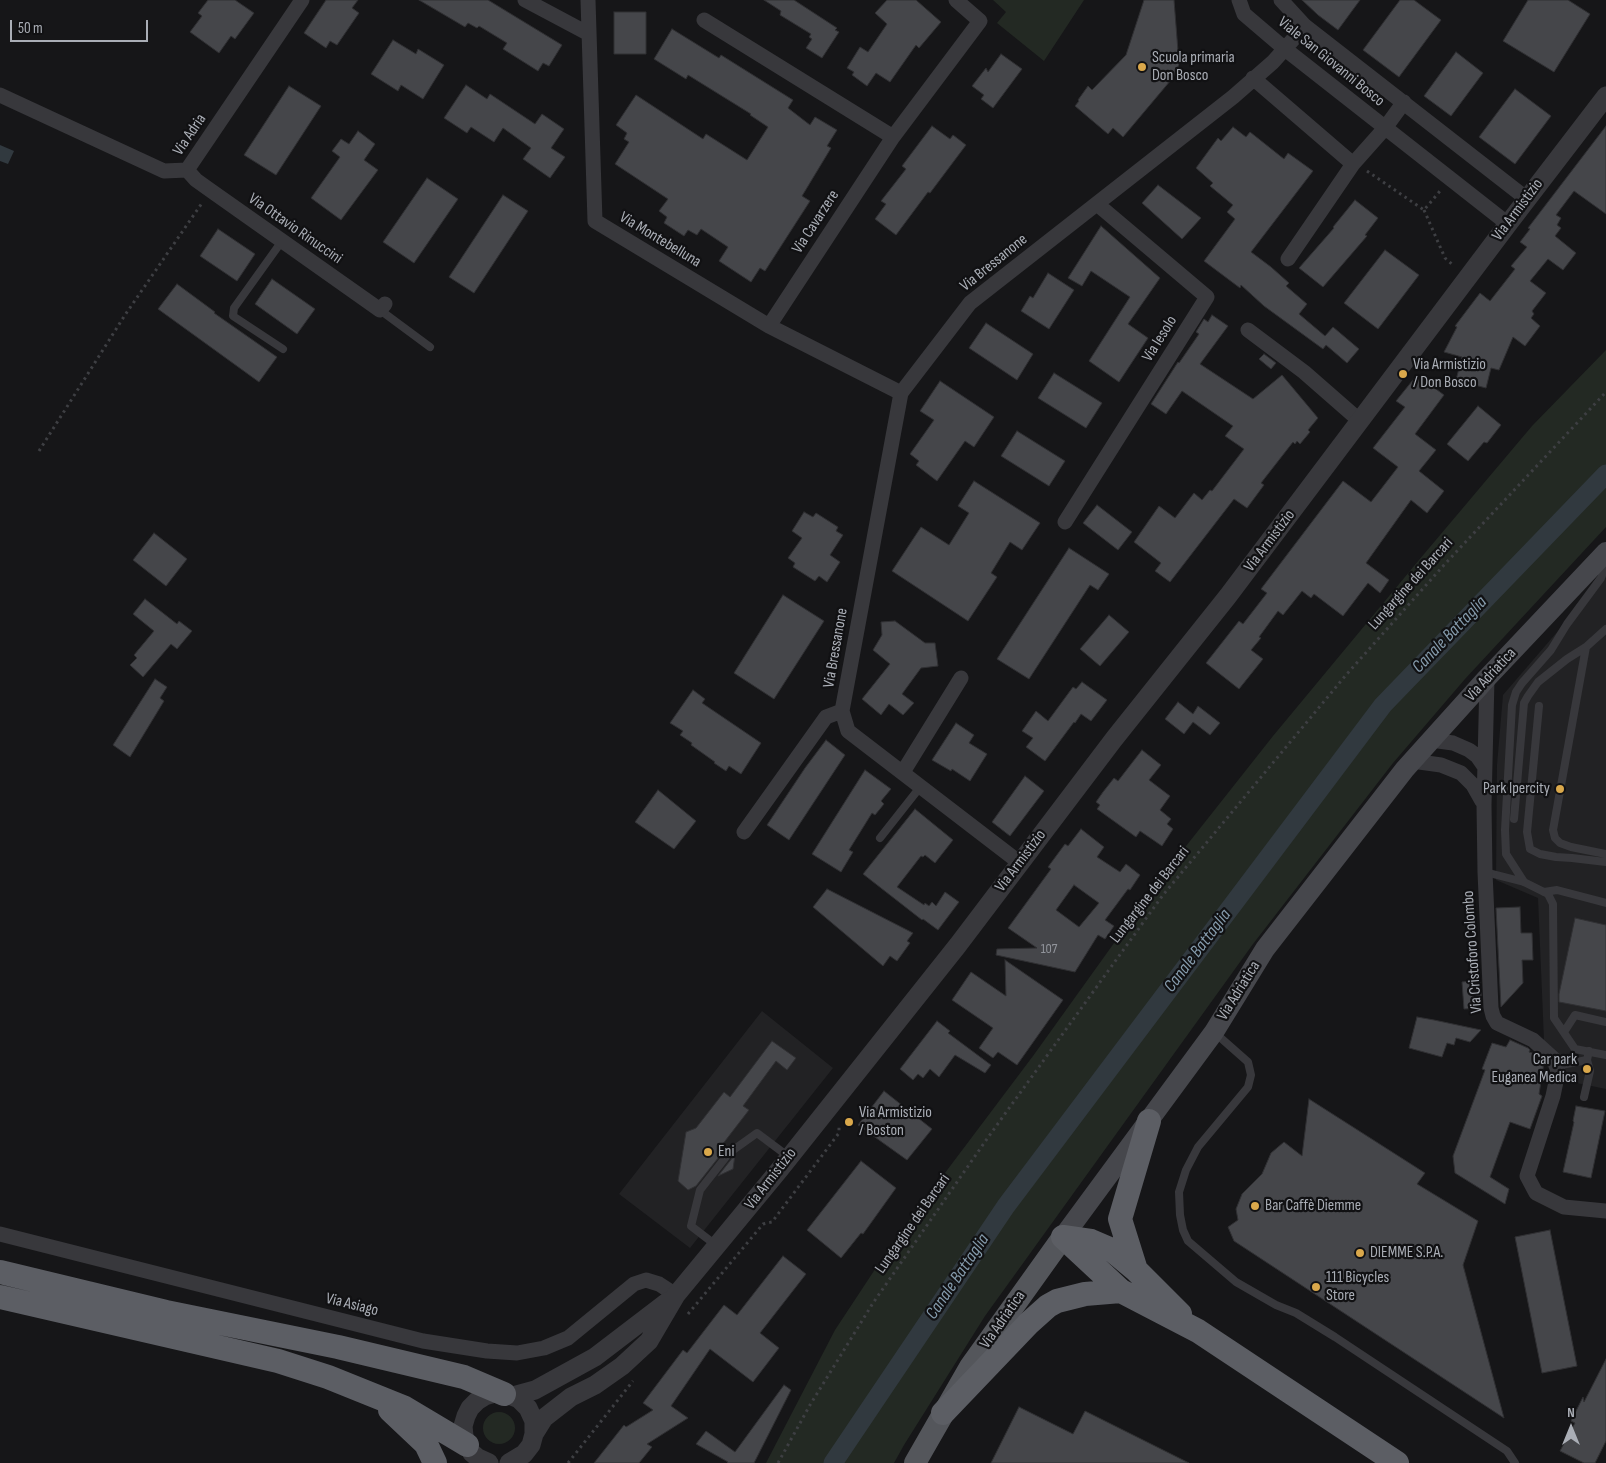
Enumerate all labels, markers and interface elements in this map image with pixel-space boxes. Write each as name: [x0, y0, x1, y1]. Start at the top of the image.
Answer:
scale bar: [12, 10, 150, 42]
street label: Viale San Giovanni Bosco: [1274, 13, 1388, 111]
text: 50 m: [18, 19, 43, 38]
place label: Scuola primaria Don Bosco: [1152, 48, 1235, 86]
marker: Scuola primaria Don Bosco: [1136, 61, 1148, 73]
street label: Via Adria: [169, 111, 211, 159]
street label: Via Armistizio: [1488, 175, 1548, 245]
street label: Via Cavarzere: [788, 187, 844, 257]
street label: Via Ottavio Rinuccini: [244, 190, 346, 268]
street label: Via Montebelluna: [616, 208, 704, 272]
street label: Via Bressanone: [957, 230, 1031, 296]
street label: Via Iesolo: [1138, 312, 1182, 366]
place label: Via Armistizio / Don Bosco: [1413, 355, 1486, 393]
marker: Via Armistizio / Don Bosco: [1397, 368, 1409, 380]
street label: Via Armistizio: [1240, 506, 1300, 576]
street label: Lungargine dei Barcari: [1365, 534, 1457, 634]
water label: Canale Battaglia: [1408, 592, 1492, 678]
street label: Via Bressanone: [820, 606, 852, 690]
street label: Via Adriatica: [1461, 644, 1521, 706]
place label: Park Ipercity: [1483, 779, 1550, 799]
marker: Park Ipercity: [1554, 783, 1566, 795]
street label: Via Armistizio: [991, 826, 1051, 896]
street label: Lungargine dei Barcari: [1106, 843, 1194, 947]
street label: Via Cristoforo Colombo: [1459, 890, 1487, 1014]
water label: Canale Battaglia: [1160, 905, 1236, 997]
house number: 107: [1041, 941, 1057, 957]
street label: Via Adriatica: [1213, 958, 1265, 1024]
place label: Car park Euganea Medica: [1491, 1050, 1577, 1088]
marker: Car park Euganea Medica: [1581, 1063, 1593, 1075]
place label: Via Armistizio / Boston: [859, 1103, 932, 1141]
marker: Via Armistizio / Boston: [843, 1116, 855, 1128]
place label: Eni: [718, 1142, 734, 1162]
street label: Via Armistizio: [741, 1144, 801, 1214]
marker: Eni: [702, 1146, 714, 1158]
street label: Lungargine dei Barcari: [871, 1170, 955, 1278]
place label: Bar Caffè Diemme: [1265, 1196, 1361, 1216]
marker: Bar Caffè Diemme: [1249, 1200, 1261, 1212]
water label: Canale Battaglia: [922, 1230, 994, 1324]
place label: DIEMME S.P.A.: [1370, 1243, 1443, 1263]
marker: DIEMME S.P.A.: [1354, 1247, 1366, 1259]
place label: 111 Bicycles Store: [1326, 1268, 1389, 1306]
marker: 111 Bicycles Store: [1310, 1281, 1322, 1293]
street label: Via Adriatica: [976, 1287, 1030, 1353]
street label: Via Asiago: [324, 1289, 380, 1321]
north arrow: [1546, 1403, 1596, 1453]
text: N: [1567, 1404, 1575, 1421]

